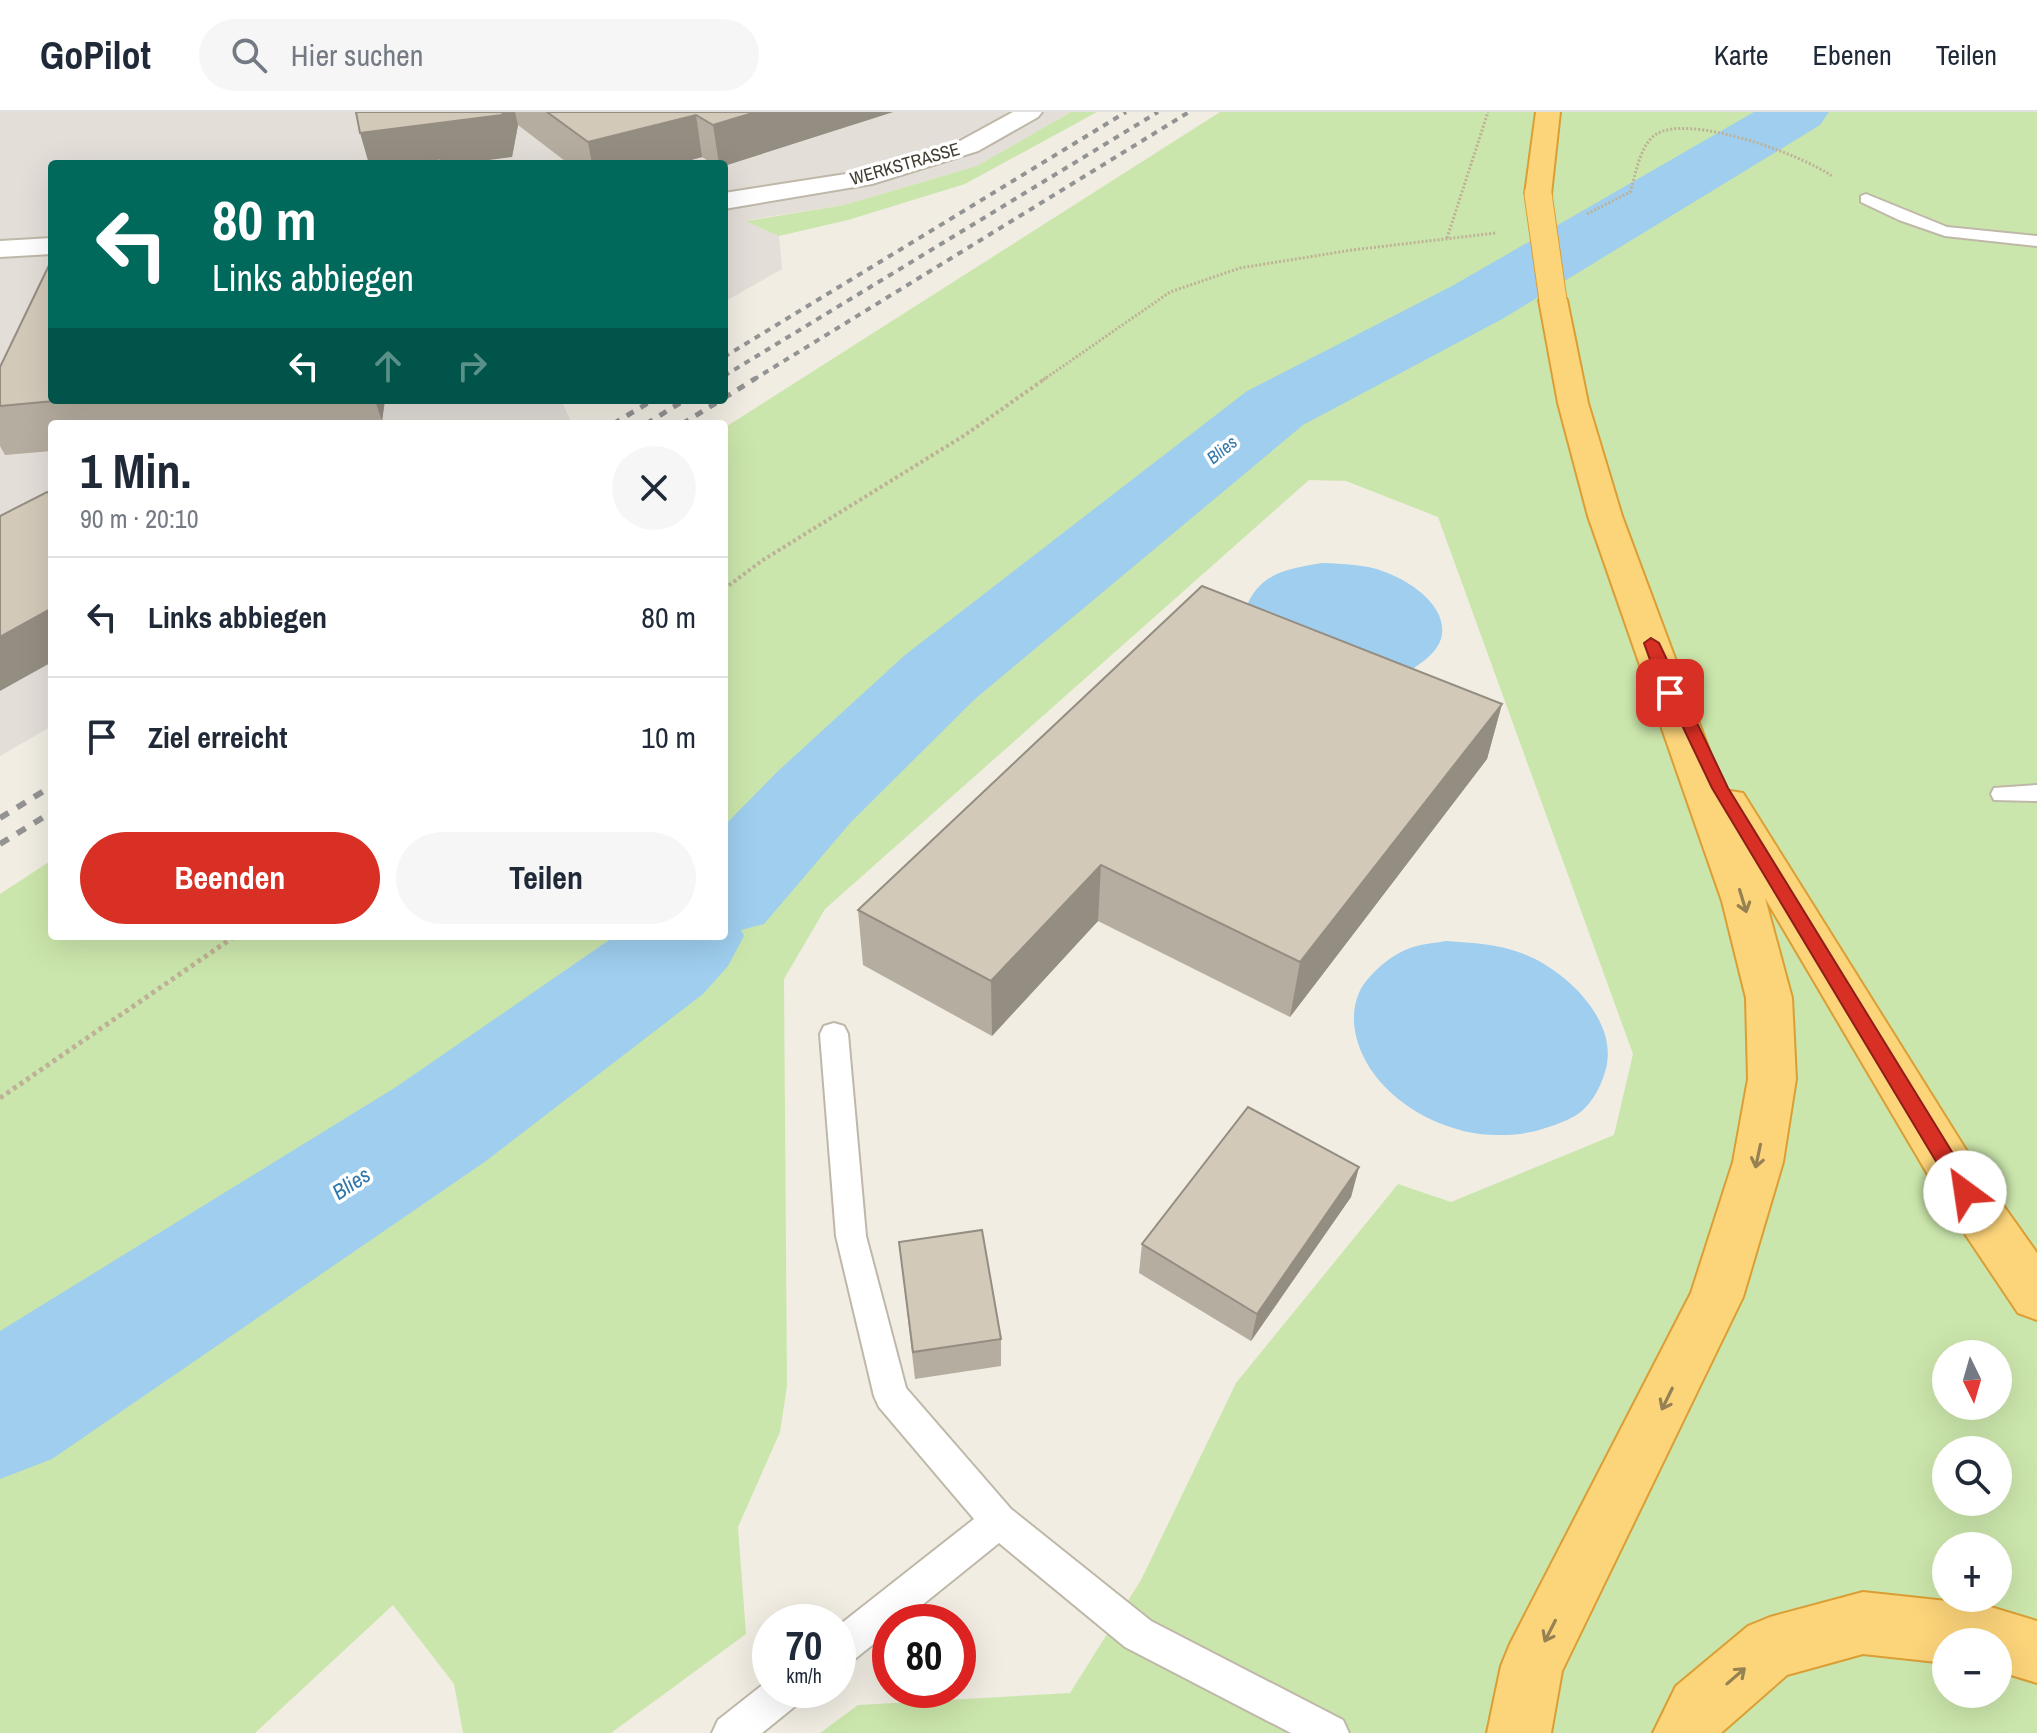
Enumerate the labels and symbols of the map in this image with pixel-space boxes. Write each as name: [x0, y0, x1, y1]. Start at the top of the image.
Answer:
street label: WERKSTRASSE: [847, 136, 963, 191]
water label: Blies: [1201, 430, 1242, 470]
pin: [1636, 659, 1704, 727]
one-way arrow: [1737, 888, 1751, 913]
one-way arrow: [1750, 1143, 1765, 1169]
position arrow: [1923, 1150, 2007, 1234]
water label: Blies: [326, 1159, 376, 1207]
north arrow: [1932, 1340, 2012, 1420]
one-way arrow: [1659, 1386, 1674, 1410]
speed limit sign: 80: [872, 1604, 976, 1708]
one-way arrow: [1542, 1619, 1557, 1643]
one-way arrow: [1726, 1667, 1746, 1685]

